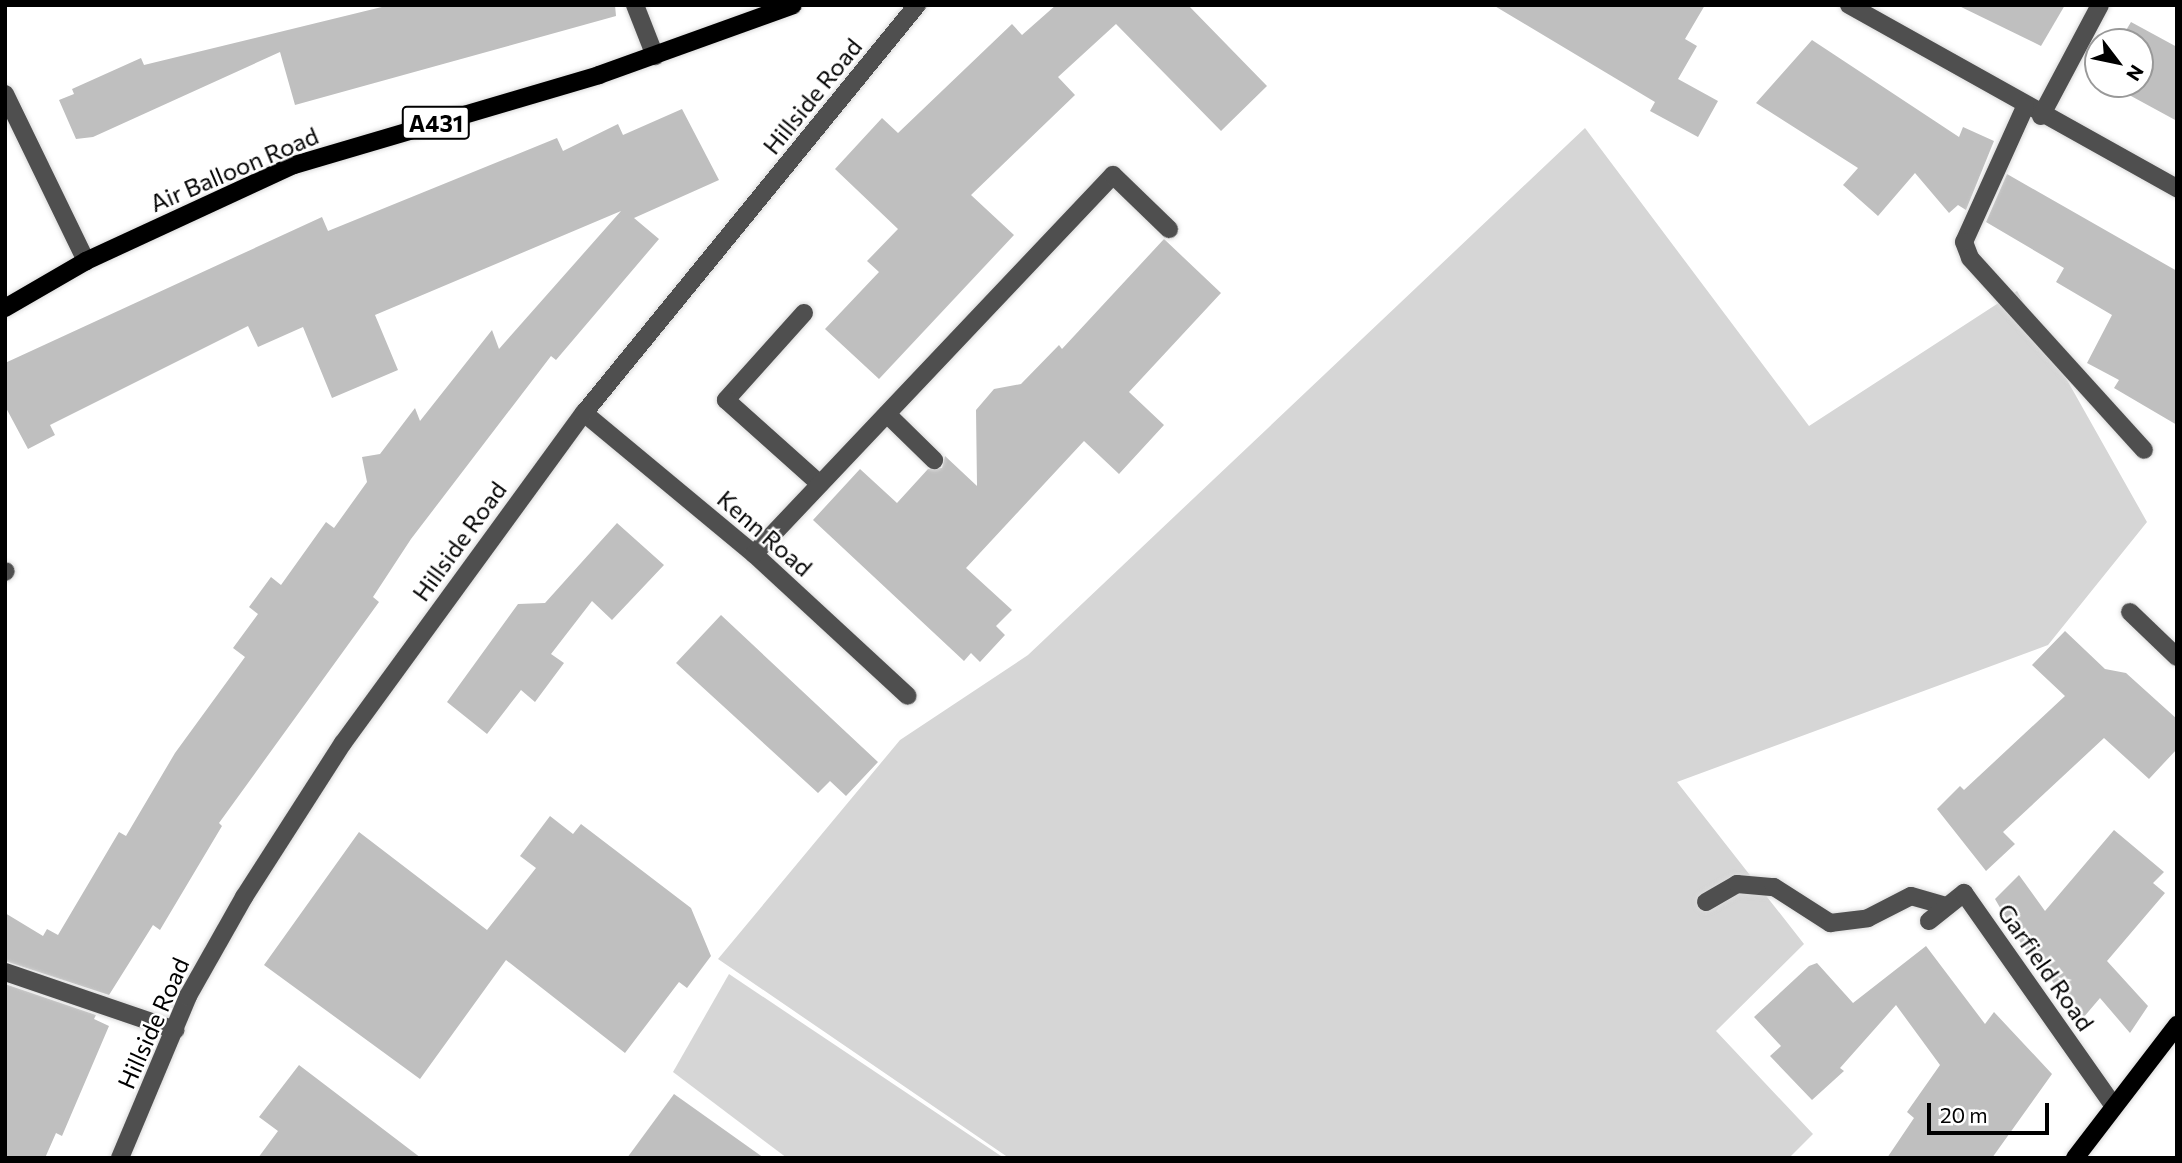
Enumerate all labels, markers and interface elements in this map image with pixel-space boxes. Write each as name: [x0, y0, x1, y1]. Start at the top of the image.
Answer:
north arrow: [2084, 28, 2154, 98]
street label: Hillside Road: [757, 32, 867, 160]
text: N: [2122, 61, 2149, 85]
road number: A431: [401, 104, 471, 142]
street label: Air Balloon Road: [145, 121, 323, 217]
street label: Hillside Road: [406, 476, 512, 606]
street label: Kenn Road: [712, 484, 818, 582]
street label: Garfield Road: [1992, 898, 2100, 1036]
street label: Hillside Road: [111, 953, 195, 1093]
scale bar: [1930, 1090, 2052, 1134]
text: 20 m: [1940, 1102, 1988, 1127]

